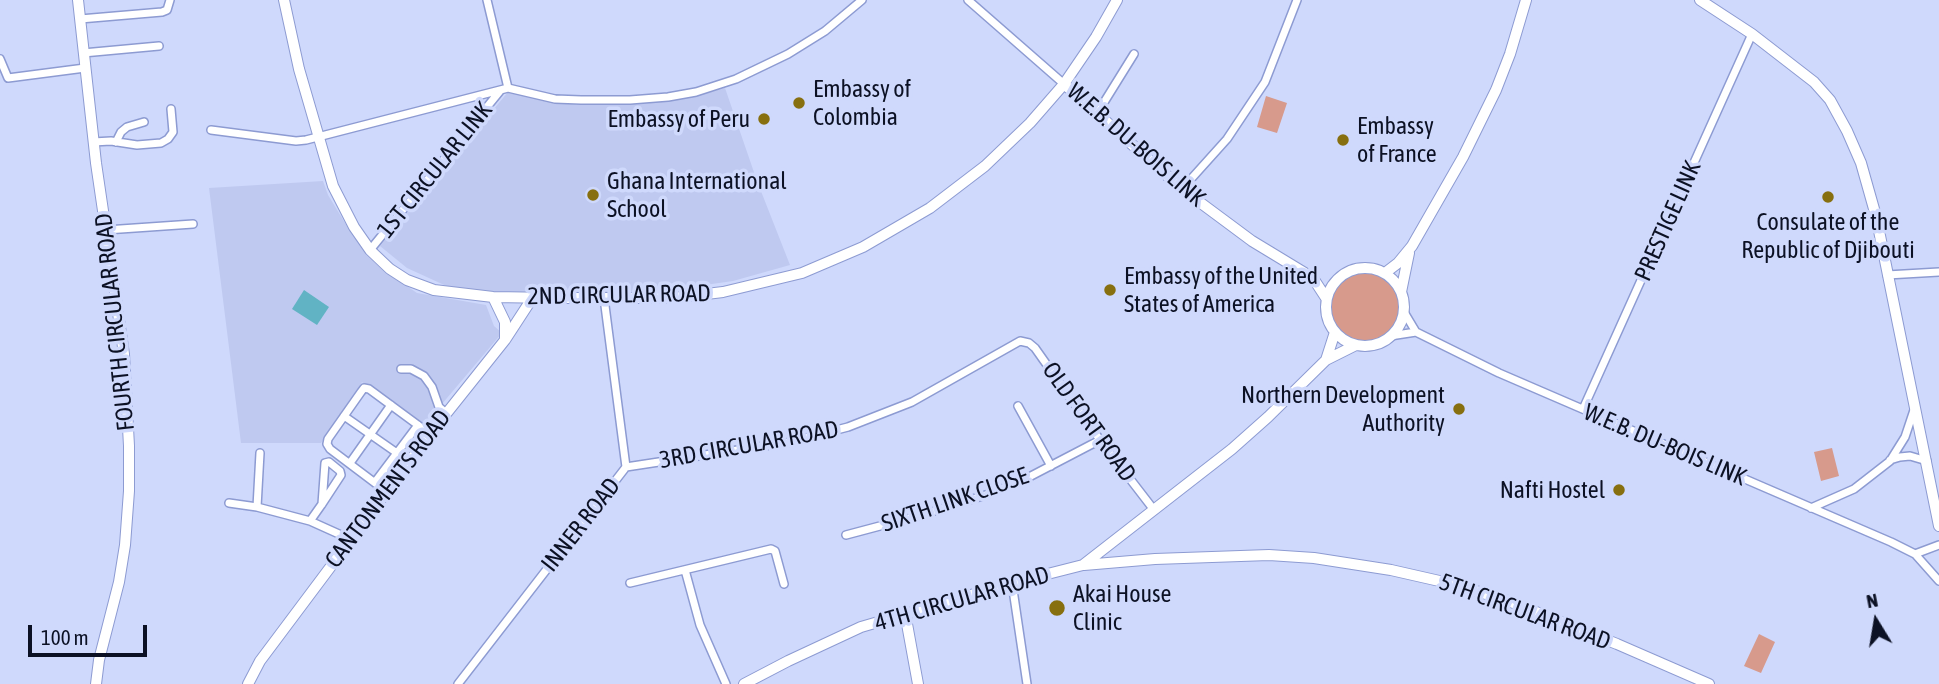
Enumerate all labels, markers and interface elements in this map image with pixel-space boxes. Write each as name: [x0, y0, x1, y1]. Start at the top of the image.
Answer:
place label: Embassy of Colombia: [813, 75, 911, 131]
street label: W.E.B. DU-BOIS LINK: [1061, 77, 1211, 213]
marker: Embassy of Colombia: [791, 95, 807, 111]
street label: 1ST CIRCULAR LINK: [371, 96, 499, 244]
place label: Embassy of Peru: [608, 105, 750, 133]
marker: Embassy of Peru: [756, 111, 772, 127]
place label: Embassy of France: [1357, 112, 1437, 168]
marker: Embassy of France: [1335, 132, 1351, 148]
street label: PRESTIGE LINK: [1629, 157, 1707, 285]
place label: Ghana International School: [607, 167, 787, 223]
marker: Ghana International School: [585, 187, 601, 203]
marker: Consulate of the Republic of Djibouti: [1820, 189, 1836, 205]
place label: Consulate of the Republic of Djibouti: [1741, 208, 1915, 264]
street label: FOURTH CIRCULAR ROAD: [89, 212, 141, 432]
place label: Embassy of the United States of America: [1124, 262, 1318, 318]
street label: 2ND CIRCULAR ROAD: [527, 279, 711, 311]
marker: Embassy of the United States of America: [1102, 282, 1118, 298]
street label: OLD FORT ROAD: [1036, 357, 1142, 487]
place label: Northern Development Authority: [1241, 381, 1445, 437]
street label: W.E.B. DU-BOIS LINK: [1579, 398, 1751, 492]
marker: Northern Development Authority: [1451, 401, 1467, 417]
street label: CANTONMENTS ROAD: [319, 404, 457, 574]
street label: 3RD CIRCULAR ROAD: [657, 415, 841, 475]
street label: SIXTH LINK CLOSE: [878, 461, 1032, 539]
street label: INNER ROAD: [536, 472, 626, 578]
place label: Nafti Hostel: [1500, 476, 1605, 504]
marker: Nafti Hostel: [1611, 482, 1627, 498]
street label: 4TH CIRCULAR ROAD: [872, 560, 1052, 638]
street label: 5TH CIRCULAR ROAD: [1436, 568, 1614, 656]
place label: Akai House Clinic: [1073, 580, 1171, 636]
north arrow: [1841, 586, 1911, 656]
text: N: [1864, 589, 1880, 612]
marker: Akai House Clinic: [1047, 598, 1067, 618]
scale bar: [32, 610, 150, 654]
text: 100 m: [41, 625, 89, 649]

